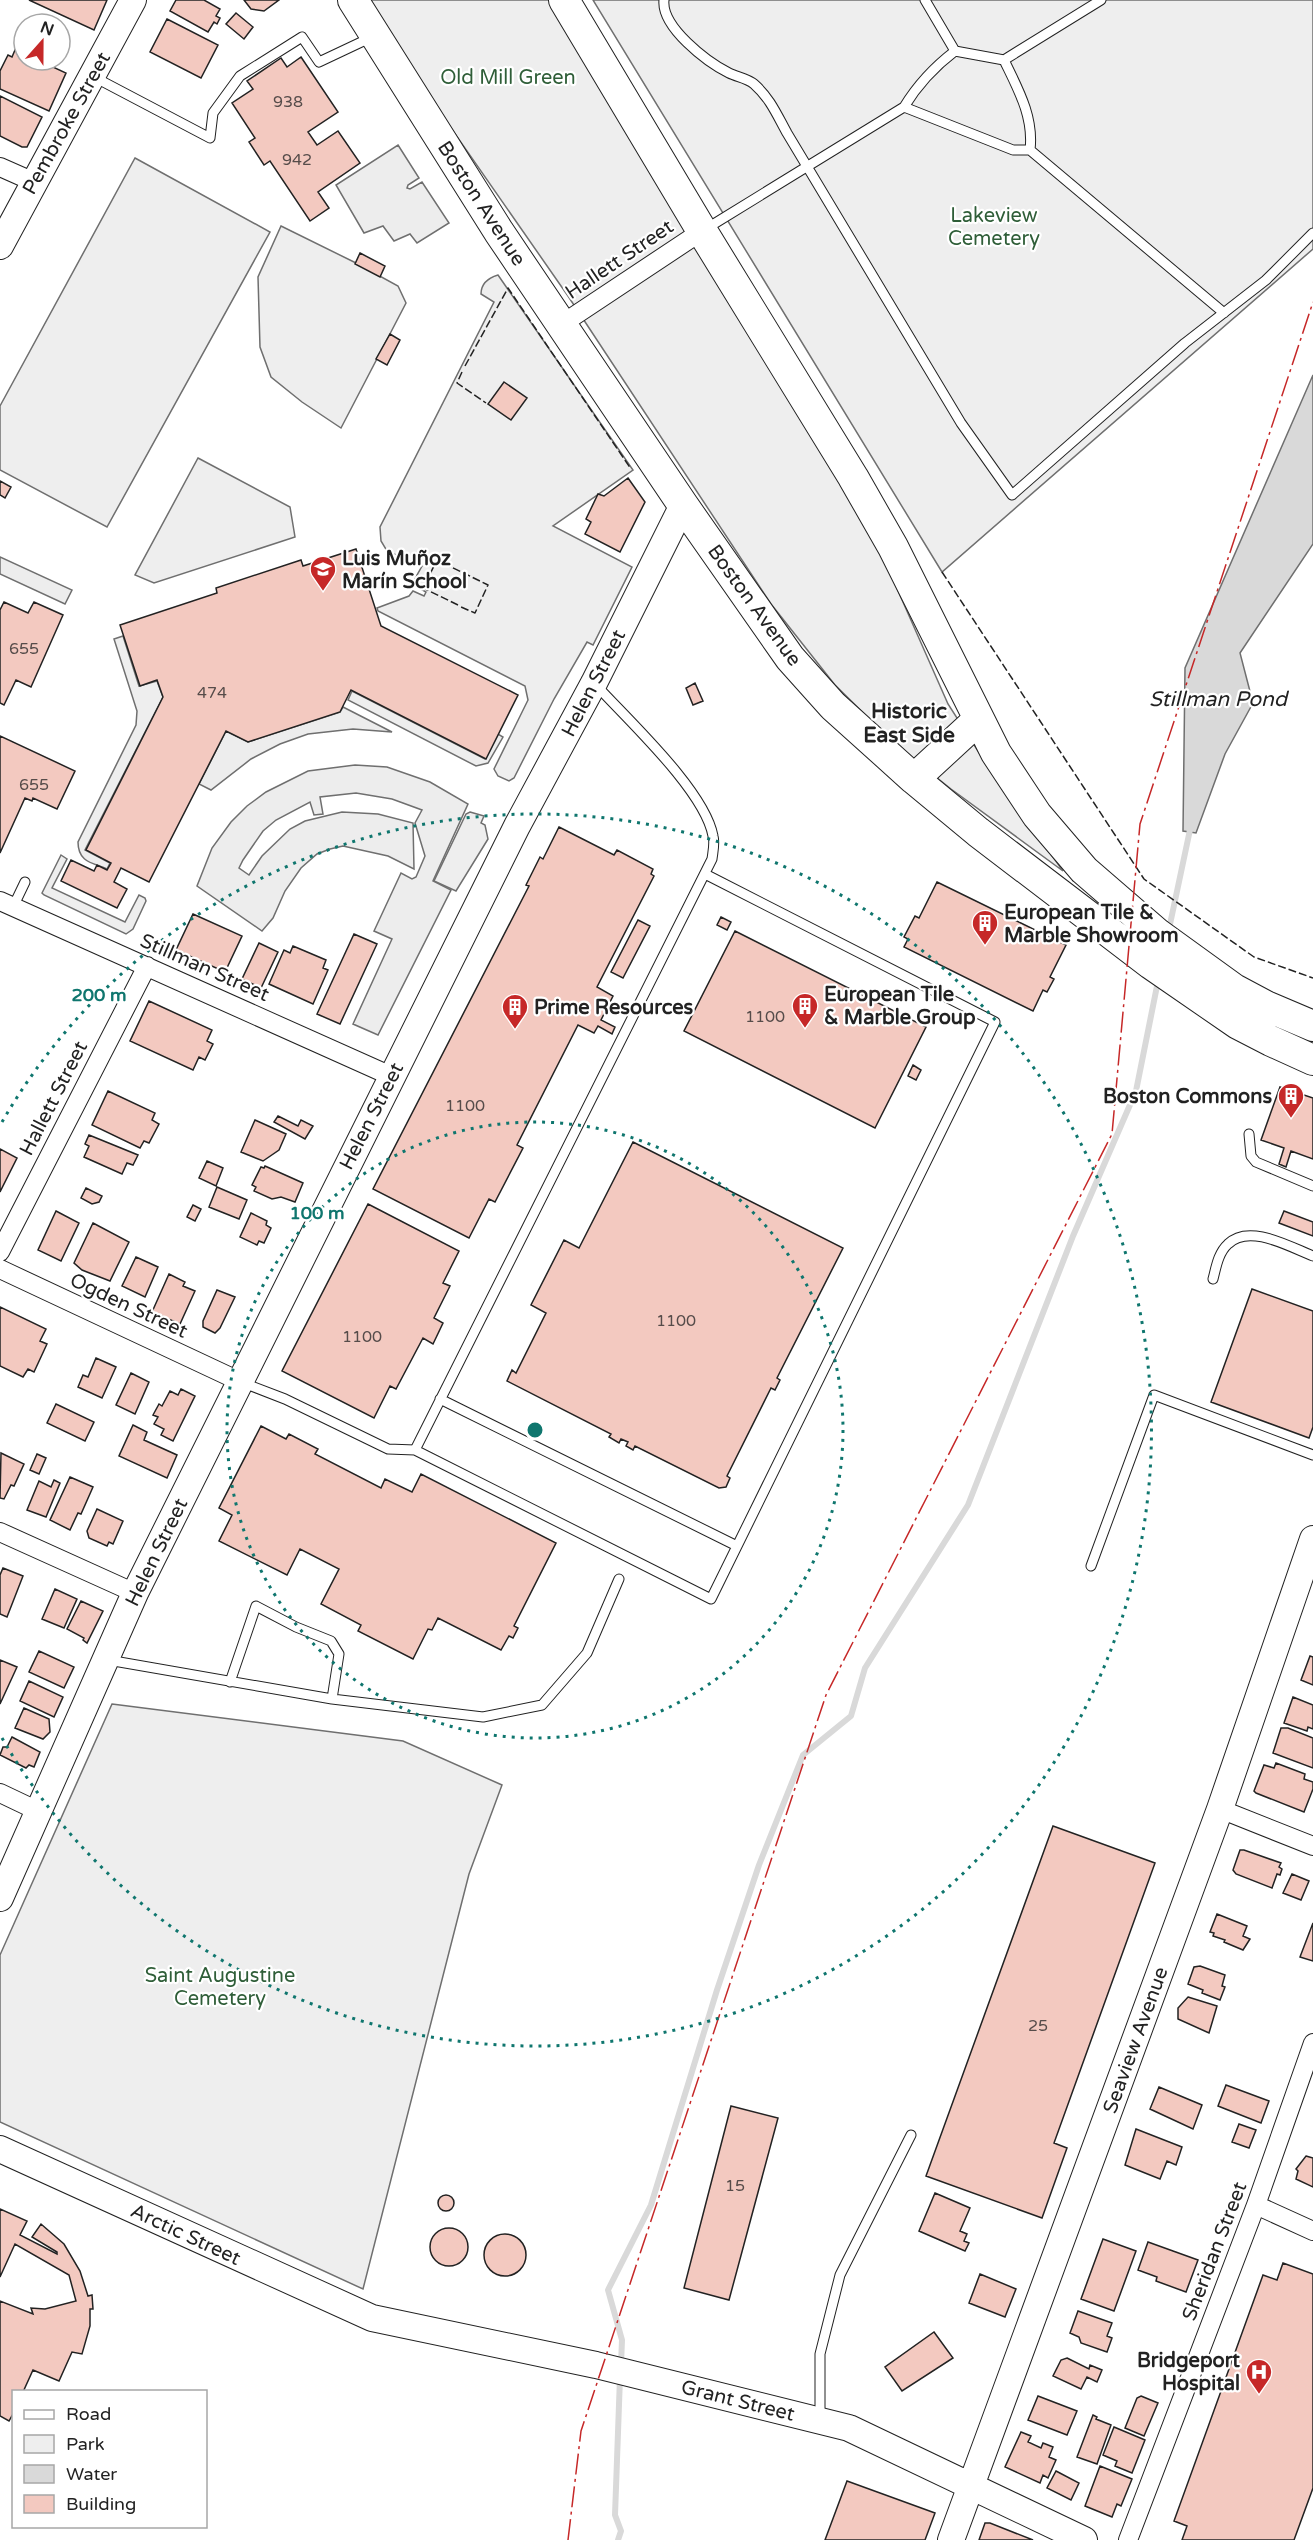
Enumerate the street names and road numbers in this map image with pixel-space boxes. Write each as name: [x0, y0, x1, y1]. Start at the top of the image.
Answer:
street label: Pembroke Street: [18, 48, 116, 199]
street label: Boston Avenue: [432, 137, 530, 270]
street label: Hallett Street: [561, 215, 678, 305]
street label: Boston Avenue: [702, 540, 806, 671]
street label: Helen Street: [557, 626, 631, 741]
street label: Stillman Street: [136, 929, 273, 1007]
street label: Hallett Street: [15, 1037, 93, 1160]
street label: Helen Street: [335, 1059, 409, 1174]
street label: Ogden Street: [66, 1268, 192, 1344]
street label: Helen Street: [120, 1494, 193, 1610]
street label: Seaview Avenue: [1098, 1964, 1174, 2117]
street label: Sheridan Street: [1177, 2178, 1253, 2324]
street label: Arctic Street: [127, 2199, 245, 2271]
street label: Grant Street: [679, 2375, 797, 2427]

